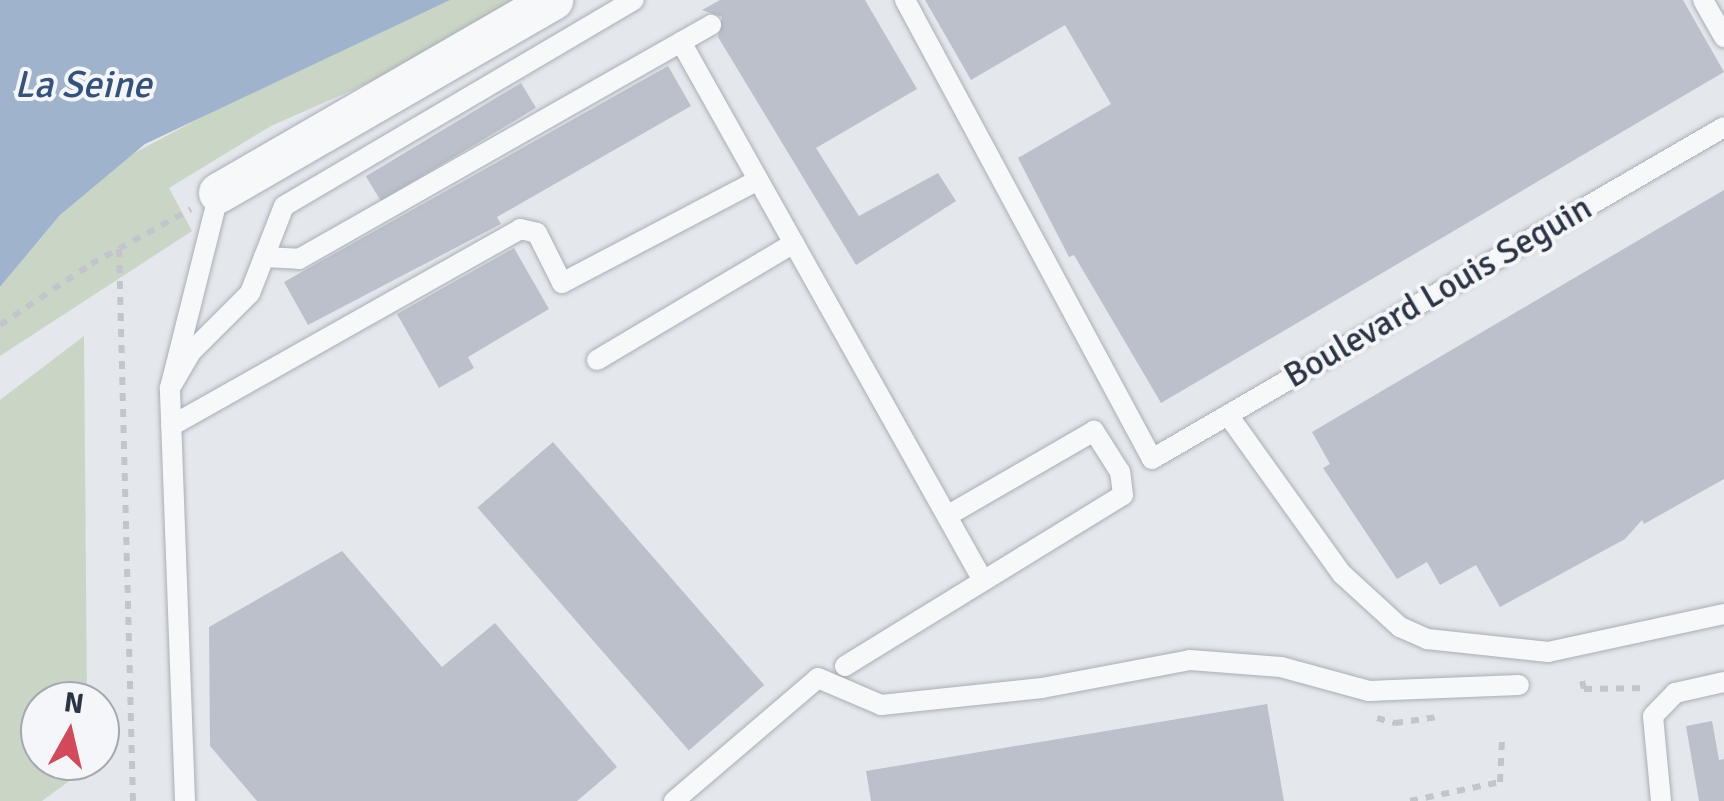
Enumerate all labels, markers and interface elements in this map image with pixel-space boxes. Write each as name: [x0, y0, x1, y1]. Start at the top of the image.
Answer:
water label: La Seine: [14, 62, 152, 108]
street label: Boulevard Louis Seguin: [1277, 187, 1599, 397]
north arrow: [20, 681, 120, 781]
text: N: [62, 685, 86, 721]

